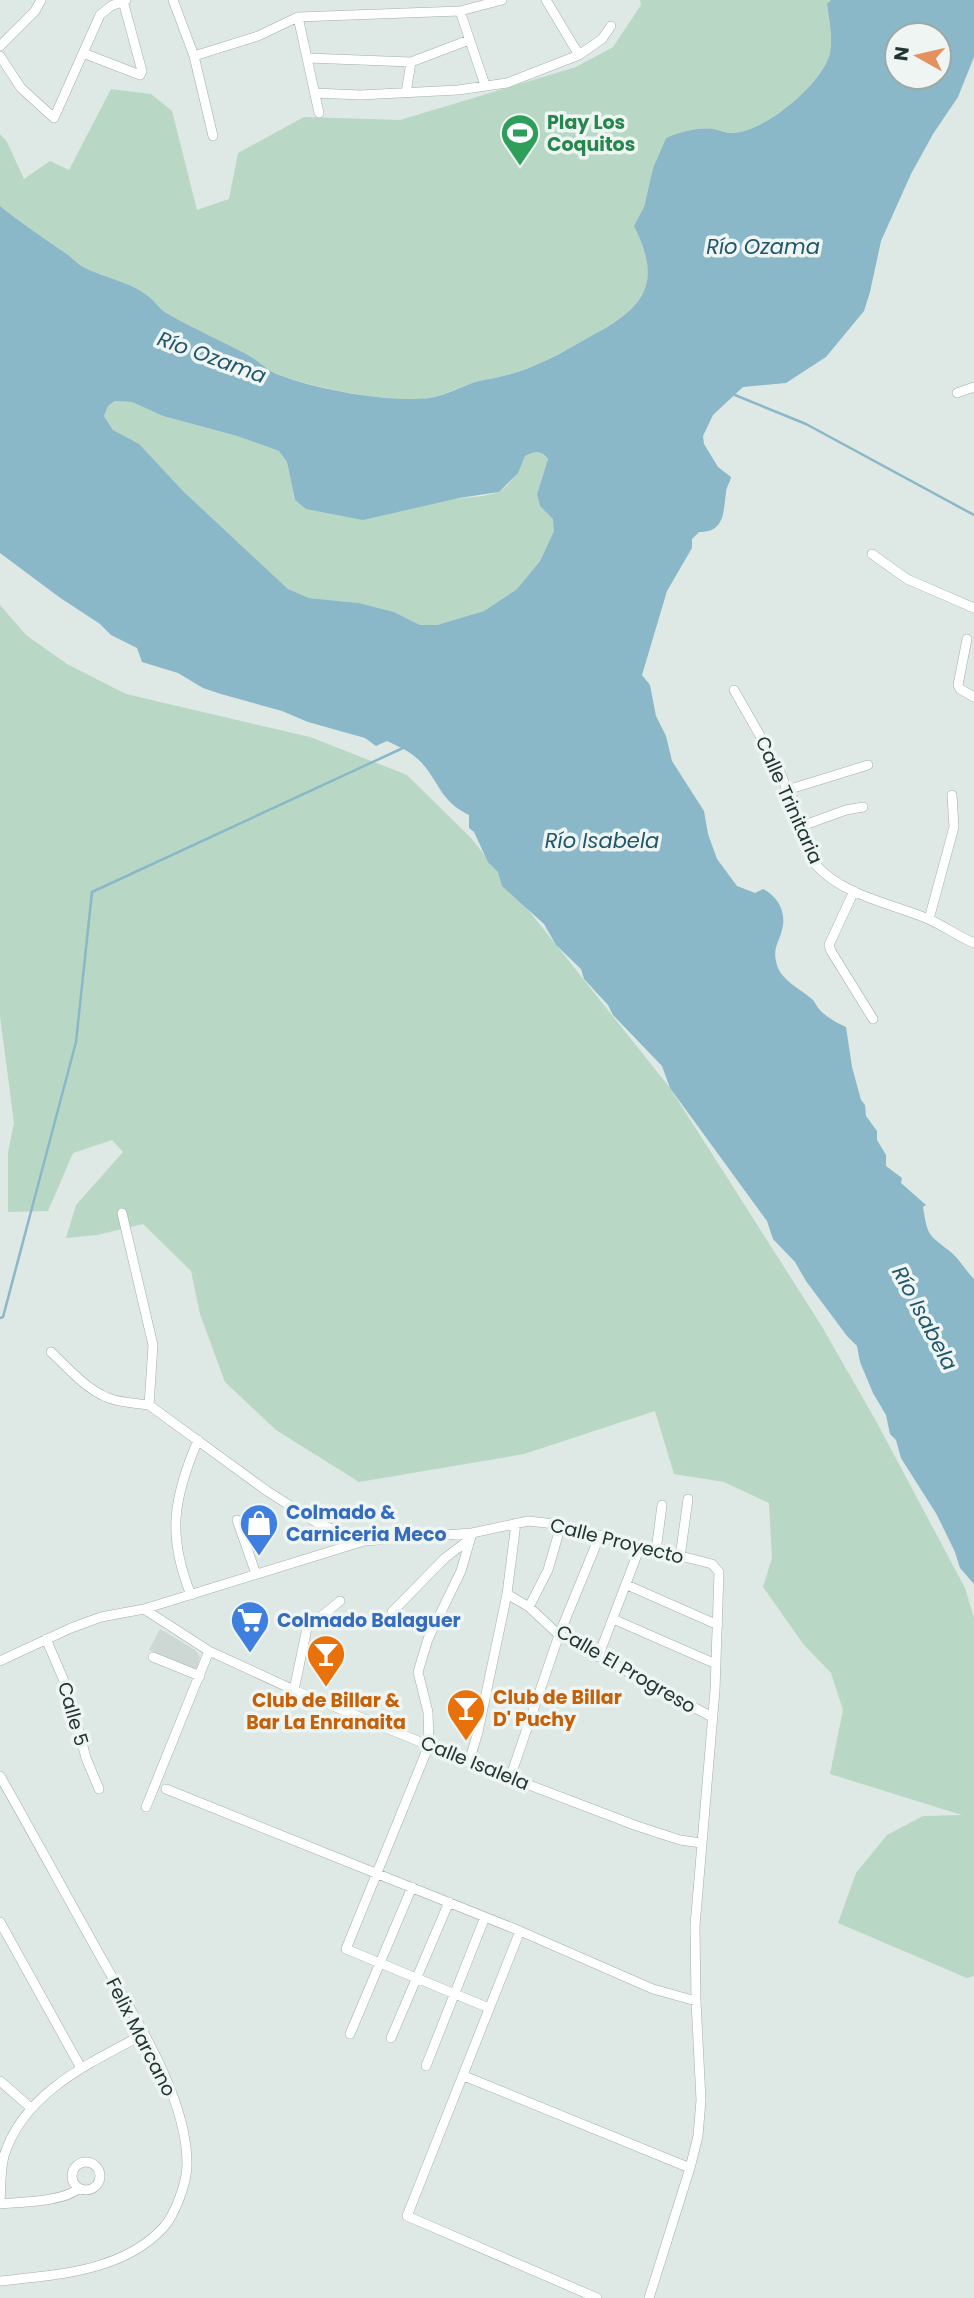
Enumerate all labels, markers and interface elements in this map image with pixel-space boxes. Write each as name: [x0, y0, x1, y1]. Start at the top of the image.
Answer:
north arrow: [883, 21, 953, 91]
text: N: [887, 45, 916, 63]
place label: Play Los Coquitos: [547, 109, 635, 158]
sports icon: Play Los Coquitos: [499, 112, 541, 167]
water label: Río Ozama: [706, 232, 820, 261]
water label: Río Ozama: [154, 324, 270, 390]
street label: Calle Trinitaria: [749, 732, 829, 868]
water label: Río Isabela: [545, 826, 659, 855]
water label: Río Isabela: [885, 1261, 965, 1375]
place label: Colmado & Carniceria Meco: [286, 1499, 447, 1548]
shop icon: Colmado & Carniceria Meco: [238, 1502, 280, 1557]
street label: Calle Proyecto: [547, 1511, 687, 1571]
supermarket icon: Colmado Balaguer: [229, 1599, 271, 1654]
place label: Colmado Balaguer: [277, 1607, 461, 1634]
street label: Calle El Progreso: [551, 1618, 701, 1720]
bar icon: Club de Billar & Bar La Enranaita: [305, 1633, 347, 1688]
street label: Calle 5: [51, 1679, 95, 1749]
place label: Club de Billar D' Puchy: [493, 1684, 622, 1733]
place label: Club de Billar & Bar La Enranaita: [246, 1687, 406, 1736]
bar icon: Club de Billar D' Puchy: [445, 1687, 487, 1742]
street label: Calle Isalela: [417, 1729, 533, 1797]
street label: Felix Marcano: [99, 1973, 183, 2101]

